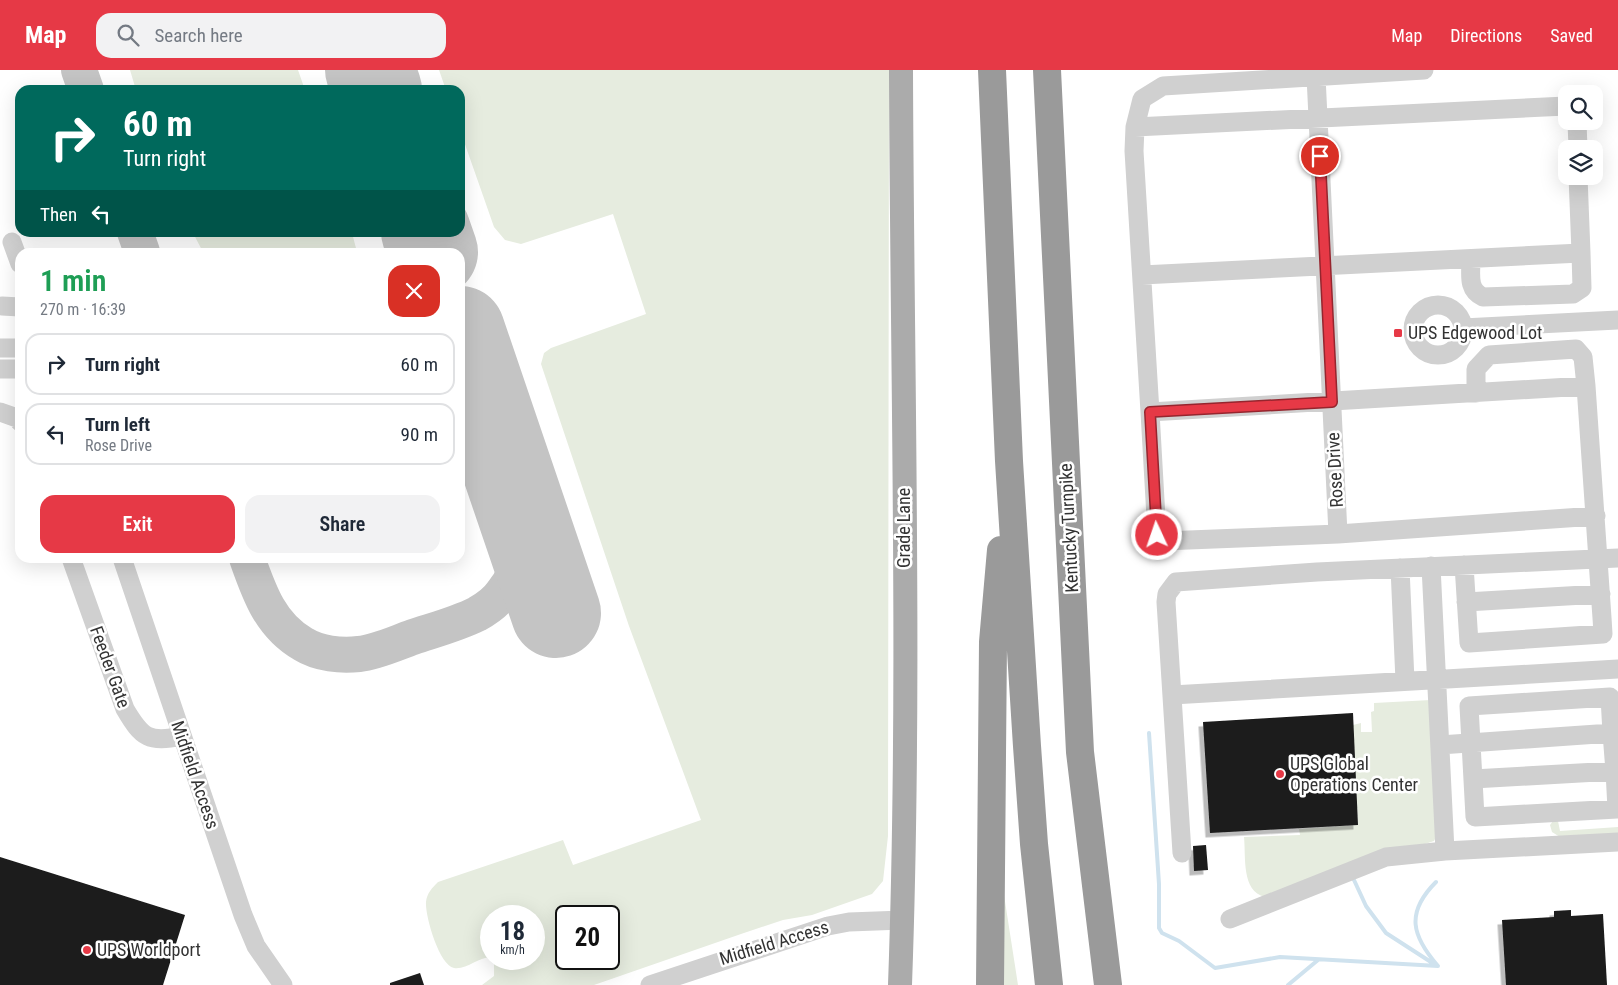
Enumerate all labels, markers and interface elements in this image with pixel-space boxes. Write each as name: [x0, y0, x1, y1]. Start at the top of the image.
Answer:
search box: [96, 13, 446, 58]
text: Map: [25, 21, 66, 49]
icon: search: [114, 21, 142, 49]
text: Search here: [154, 24, 243, 47]
text: Map: [1391, 25, 1422, 46]
text: Directions: [1450, 25, 1522, 46]
text: Saved: [1550, 25, 1593, 46]
map controls: [1558, 85, 1603, 185]
button: search: [1558, 85, 1603, 130]
text: 60 m: [123, 104, 192, 145]
icon: right: [40, 105, 105, 170]
pin: [1299, 135, 1341, 177]
button: layers: [1558, 140, 1603, 185]
icon: arrive: [1306, 142, 1334, 170]
text: Turn right: [123, 146, 206, 171]
icon: left: [87, 200, 115, 228]
text: Then: [40, 203, 77, 226]
text: 1 min: [40, 263, 106, 298]
button: close: [388, 265, 440, 317]
text: 270 m · 16:39: [40, 300, 126, 319]
place label: UPS Edgewood Lot: [1408, 322, 1542, 343]
marker: UPS Edgewood Lot: [1392, 327, 1404, 339]
icon: right: [42, 350, 70, 378]
text: Turn right: [85, 353, 160, 376]
text: 60 m: [401, 353, 438, 376]
text: Turn left: [85, 413, 150, 436]
icon: left: [42, 420, 70, 448]
text: 90 m: [401, 423, 438, 446]
street label: Rose Drive: [1322, 432, 1347, 508]
text: Rose Drive: [85, 436, 152, 455]
street label: Kentucky Turnpike: [1055, 463, 1082, 593]
street label: Grade Lane: [893, 488, 914, 568]
button: Exit: [40, 495, 235, 553]
button: Share: [245, 495, 440, 553]
position arrow: [1130, 508, 1182, 560]
street label: Feeder Gate: [86, 623, 135, 711]
street label: Midfield Access: [167, 718, 224, 832]
place label: UPS Global Operations Center: [1290, 753, 1419, 795]
marker: UPS Global Operations Center: [1274, 768, 1286, 780]
speed limit sign: 20: [555, 905, 620, 970]
street label: Midfield Access: [717, 916, 831, 969]
text: 18: [500, 917, 525, 946]
place label: UPS Worldport: [97, 939, 201, 960]
text: km/h: [500, 943, 525, 957]
marker: UPS Worldport: [81, 944, 93, 956]

